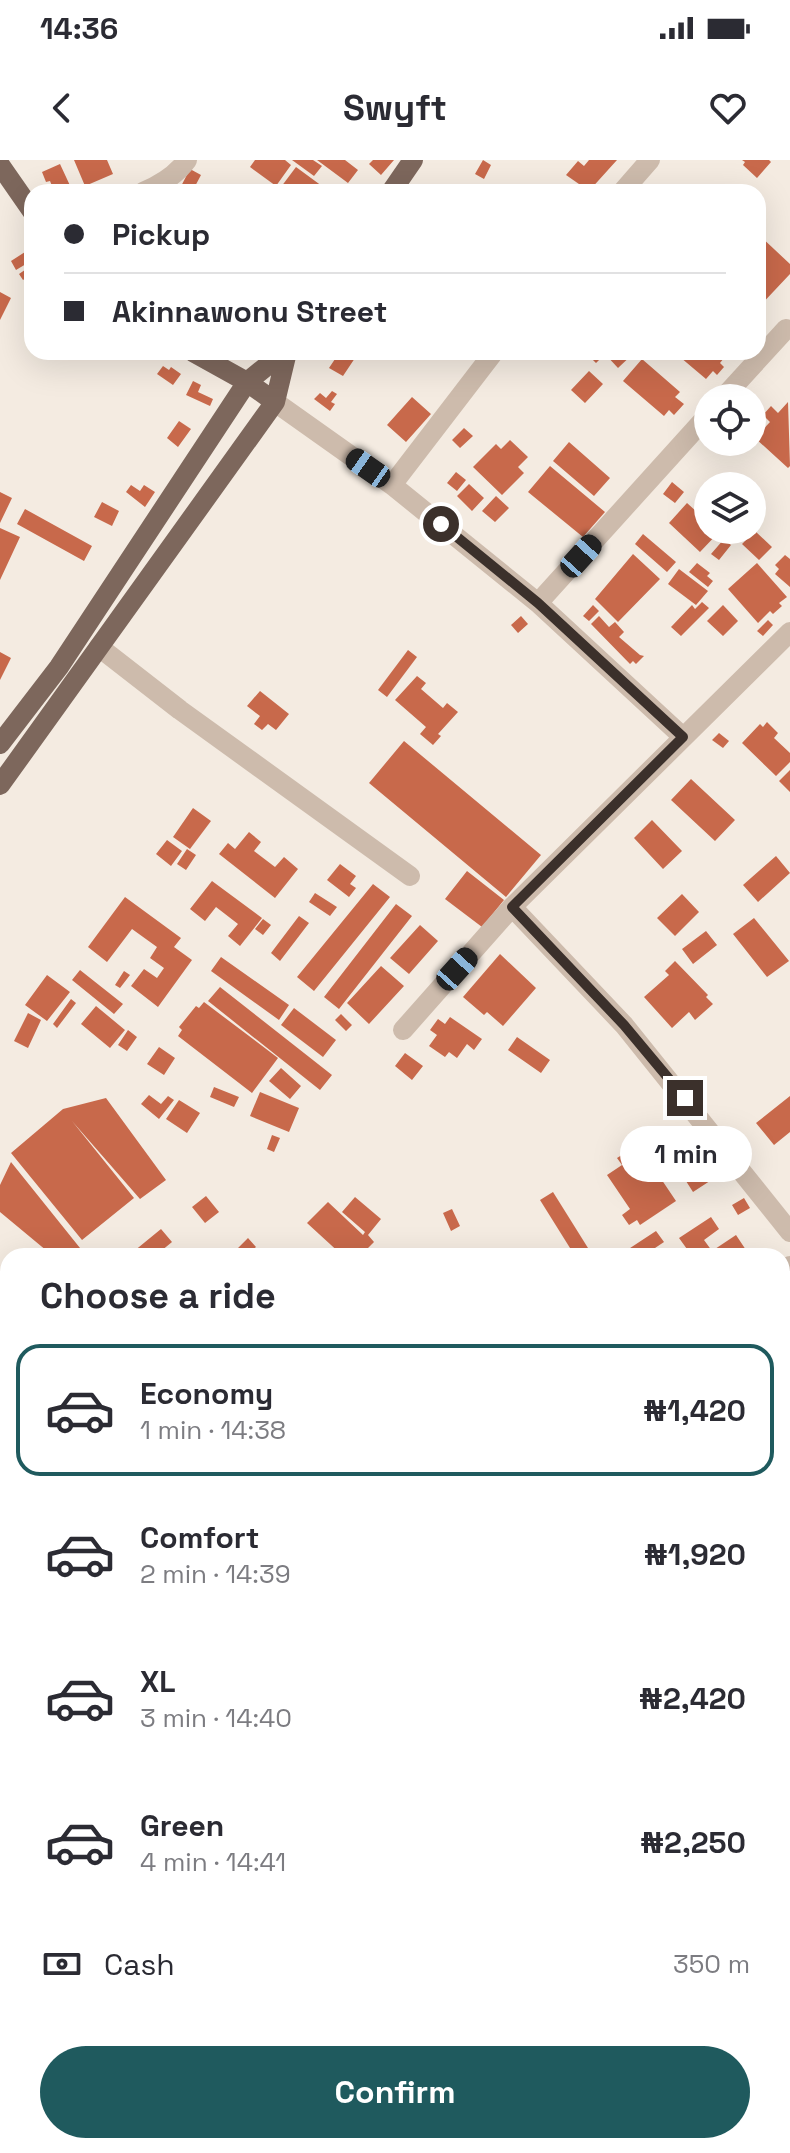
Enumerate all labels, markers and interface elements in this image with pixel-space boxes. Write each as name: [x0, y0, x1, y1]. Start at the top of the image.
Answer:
text: 14:36: [40, 9, 118, 48]
text: Swyft: [343, 85, 447, 131]
icon: back: [40, 86, 84, 130]
icon: heart: [706, 86, 750, 130]
text: Pickup: [112, 215, 210, 254]
text: Akinnawonu Street: [112, 292, 387, 331]
map controls: [694, 384, 766, 544]
button: locate: [694, 384, 766, 456]
car: [341, 444, 395, 492]
button: layers: [694, 472, 766, 544]
route start: [423, 506, 459, 542]
car: [556, 530, 606, 582]
car: [432, 943, 482, 995]
route end: [667, 1080, 703, 1116]
callout: 1 min: [619, 1126, 751, 1182]
text: 1 min: [654, 1137, 718, 1171]
text: Choose a ride: [40, 1273, 276, 1319]
icon: car: [44, 1374, 116, 1446]
text: Economy: [140, 1374, 273, 1413]
text: ₦1,420: [643, 1391, 746, 1430]
text: 1 min · 14:38: [140, 1413, 286, 1447]
icon: car: [44, 1518, 116, 1590]
text: Comfort: [140, 1518, 259, 1557]
text: ₦1,920: [644, 1535, 746, 1574]
text: 2 min · 14:39: [140, 1557, 291, 1591]
icon: car: [44, 1662, 116, 1734]
text: XL: [140, 1662, 176, 1701]
text: ₦2,420: [639, 1679, 746, 1718]
text: 3 min · 14:40: [140, 1701, 292, 1735]
icon: car: [44, 1806, 116, 1878]
text: Green: [140, 1806, 224, 1845]
text: ₦2,250: [640, 1823, 746, 1862]
text: 4 min · 14:41: [140, 1845, 286, 1879]
icon: cash: [40, 1942, 84, 1986]
text: Cash: [104, 1945, 175, 1984]
text: 350 m: [673, 1947, 750, 1981]
button: Confirm: [40, 2046, 750, 2138]

